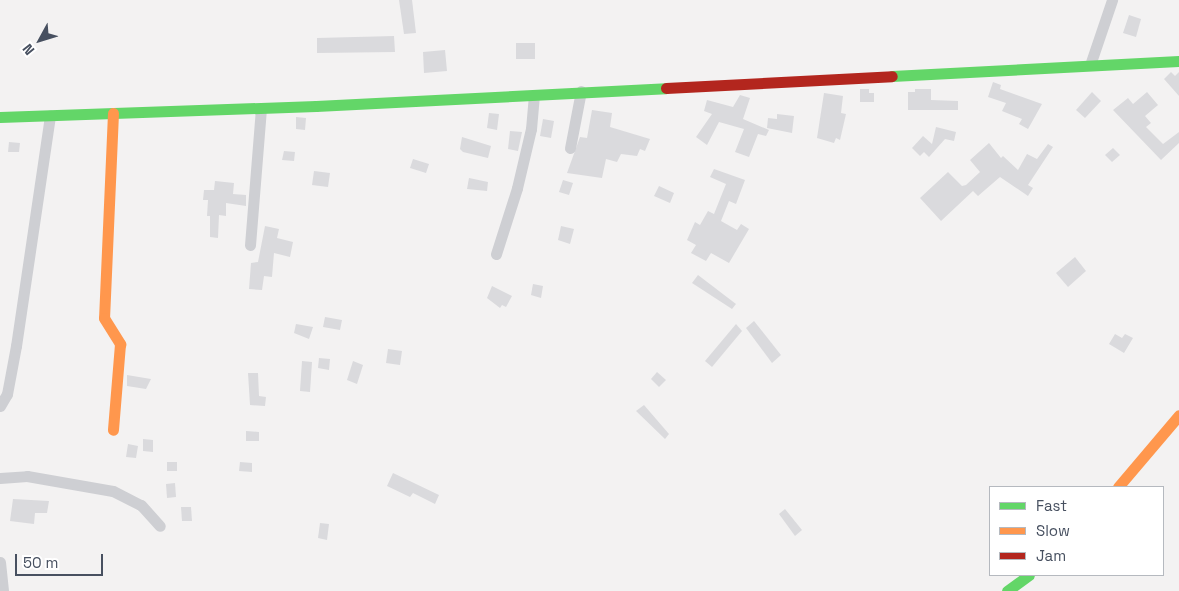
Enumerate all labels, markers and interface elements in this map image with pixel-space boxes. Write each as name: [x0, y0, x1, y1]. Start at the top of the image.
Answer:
north arrow: [15, 15, 65, 65]
text: N: [18, 40, 38, 59]
legend: [989, 486, 1164, 576]
text: Fast: [1036, 496, 1067, 515]
text: Slow: [1036, 521, 1070, 540]
scale bar: [18, 544, 105, 576]
text: Jam: [1036, 546, 1066, 565]
text: 50 m: [23, 553, 58, 572]

